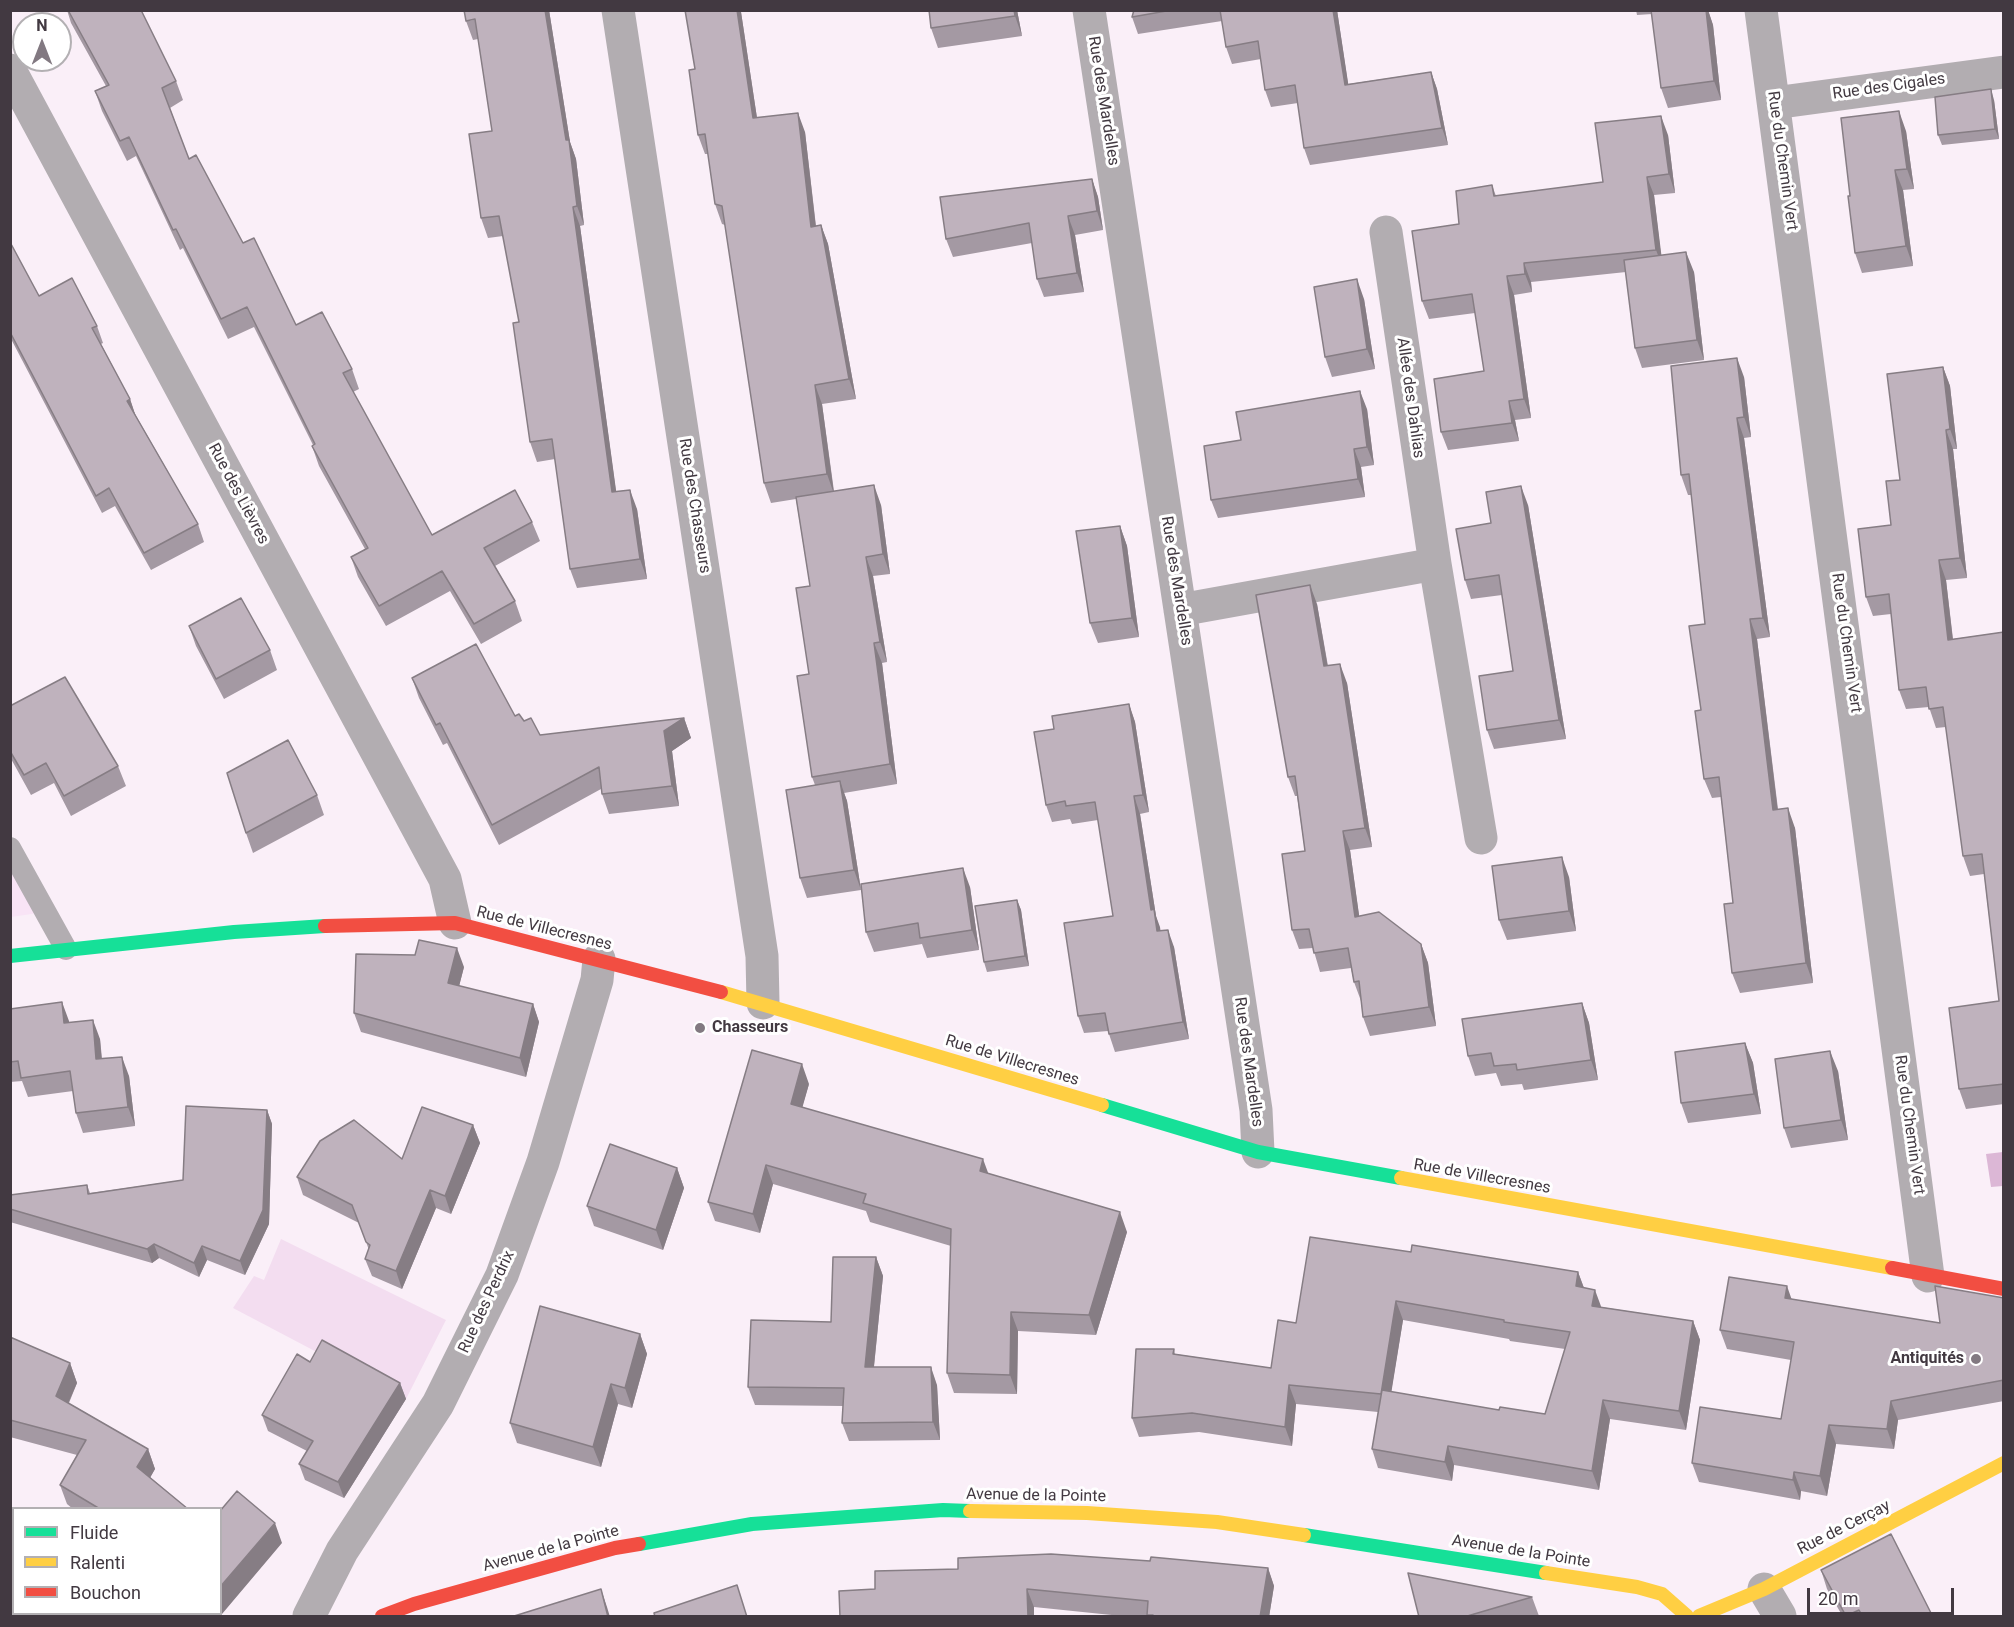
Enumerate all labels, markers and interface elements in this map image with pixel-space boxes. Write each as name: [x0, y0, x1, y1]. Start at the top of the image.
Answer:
north arrow: [12, 12, 72, 72]
text: N: [36, 16, 48, 35]
street label: Rue des Mardelles: [1083, 35, 1123, 167]
street label: Rue des Cigales: [1831, 70, 1947, 104]
street label: Rue du Chemin Vert: [1763, 90, 1801, 232]
street label: Allée des Dahlias: [1392, 336, 1428, 460]
street label: Rue des Chasseurs: [674, 437, 714, 575]
street label: Rue des Lièvres: [203, 440, 273, 548]
street label: Rue des Mardelles: [1156, 515, 1196, 647]
street label: Rue du Chemin Vert: [1827, 572, 1865, 714]
street label: Rue de Villecresnes: [474, 903, 614, 955]
street label: Rue des Mardelles: [1229, 996, 1267, 1128]
place label: Chasseurs: [712, 1018, 788, 1038]
marker: Chasseurs: [693, 1021, 707, 1035]
street label: Rue de Villecresnes: [943, 1032, 1081, 1090]
street label: Rue du Chemin Vert: [1890, 1054, 1928, 1196]
street label: Rue de Villecresnes: [1412, 1155, 1552, 1199]
street label: Rue des Perdrix: [455, 1248, 519, 1356]
place label: Antiquités: [1890, 1349, 1964, 1369]
marker: Antiquités: [1969, 1352, 1983, 1366]
street label: Avenue de la Pointe: [966, 1485, 1106, 1507]
street label: Rue de Cerçay: [1795, 1496, 1893, 1560]
legend: [12, 1507, 222, 1615]
text: Fluide: [70, 1522, 118, 1543]
street label: Avenue de la Pointe: [481, 1522, 621, 1576]
street label: Avenue de la Pointe: [1450, 1532, 1592, 1572]
text: Ralenti: [70, 1552, 125, 1573]
scale bar: [1810, 1576, 1957, 1614]
text: Bouchon: [70, 1582, 141, 1603]
text: 20 m: [1818, 1588, 1858, 1609]

